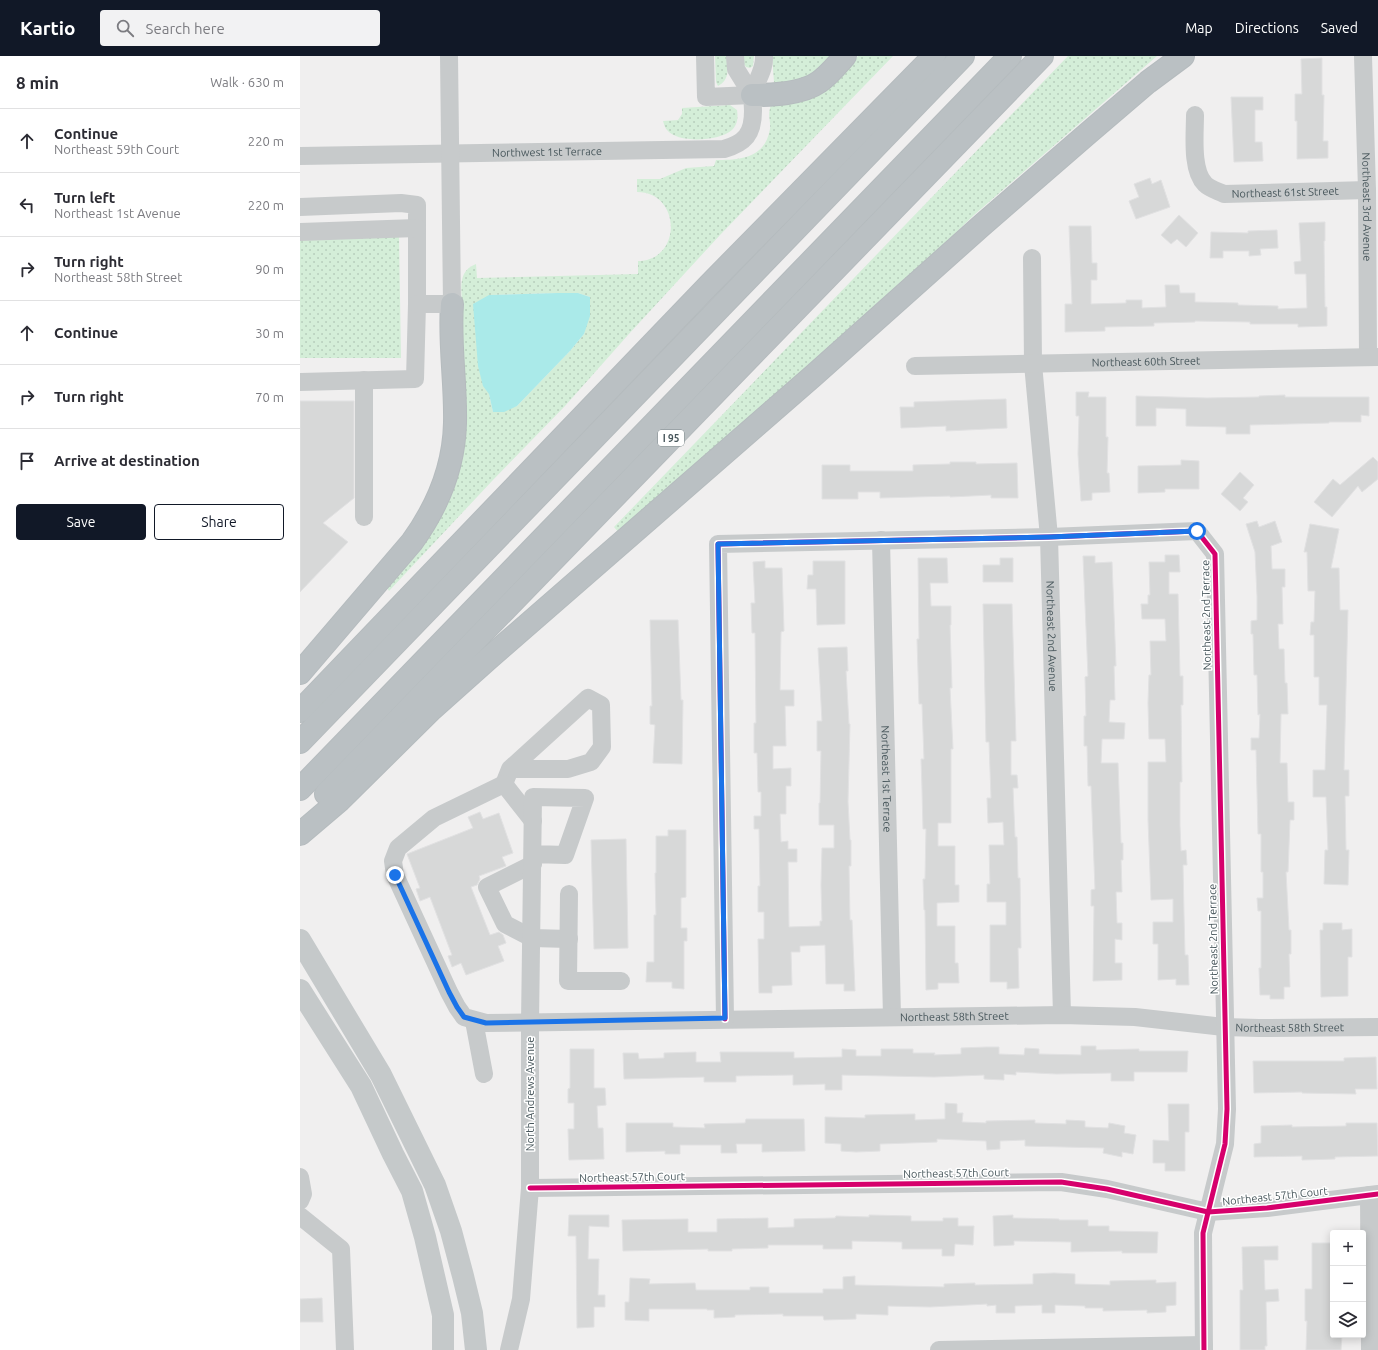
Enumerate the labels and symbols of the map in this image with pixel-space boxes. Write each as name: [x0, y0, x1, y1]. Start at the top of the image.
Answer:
street label: Northwest 1st Terrace: [492, 145, 602, 159]
street label: Northeast 3rd Avenue: [1360, 152, 1373, 261]
street label: Northeast 61st Street: [1231, 185, 1340, 200]
street label: Northeast 60th Street: [1091, 354, 1201, 369]
road number: I 95: [658, 430, 684, 446]
route start: [1188, 522, 1206, 540]
street label: Northeast 2nd Terrace: [1199, 560, 1213, 670]
street label: Northeast 2nd Avenue: [1044, 581, 1059, 692]
street label: Northeast 1st Terrace: [879, 725, 894, 833]
route end: [386, 866, 404, 884]
street label: Northeast 2nd Terrace: [1206, 884, 1220, 994]
street label: Northeast 58th Street: [900, 1010, 1009, 1023]
street label: Northeast 58th Street: [1235, 1021, 1345, 1034]
street label: North Andrews Avenue: [524, 1037, 536, 1151]
street label: Northeast 57th Court: [903, 1166, 1010, 1180]
street label: Northeast 57th Court: [579, 1170, 686, 1184]
street label: Northeast 57th Court: [1222, 1184, 1329, 1208]

